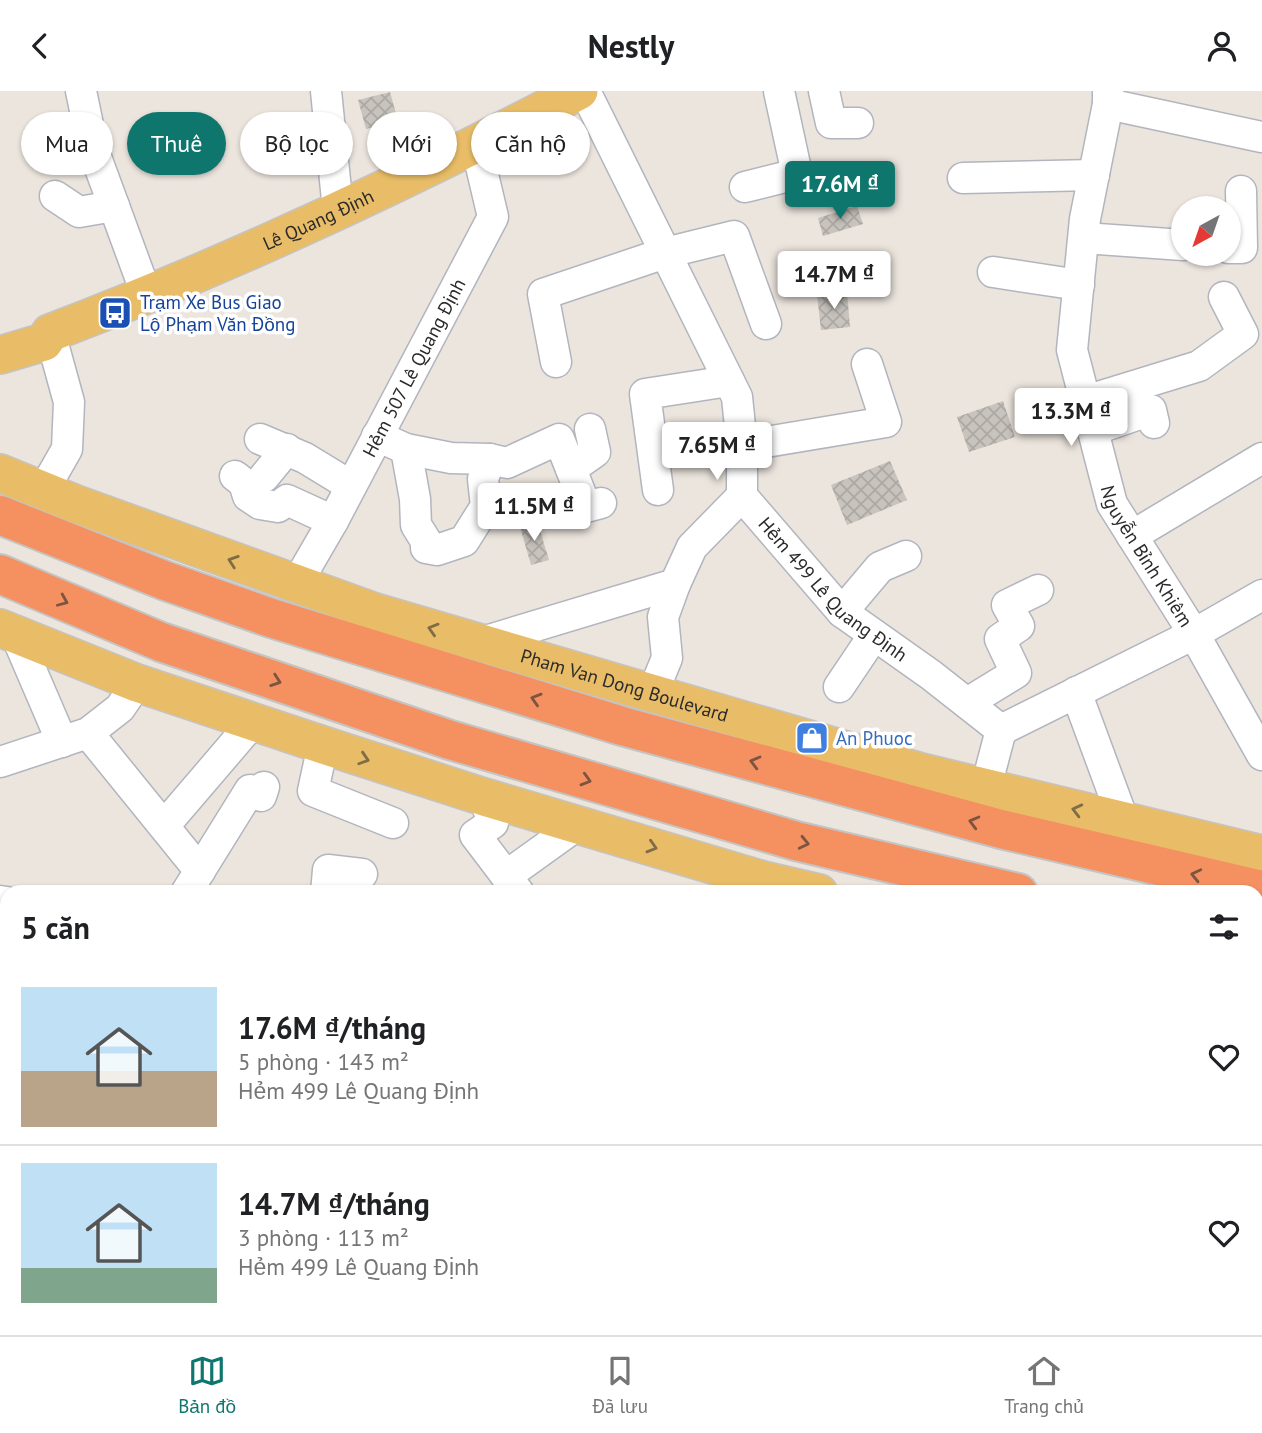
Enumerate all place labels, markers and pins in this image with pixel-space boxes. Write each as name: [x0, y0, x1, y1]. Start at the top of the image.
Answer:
pin: 17.6M ₫: [775, 162, 905, 221]
pin: 14.7M ₫: [769, 251, 899, 311]
place label: Trạm Xe Bus Giao Lộ Phạm Văn Đồng: [140, 290, 295, 336]
bus stop icon: Trạm Xe Bus Giao Lộ Phạm Văn Đồng: [96, 294, 134, 332]
pin: 13.3M ₫: [1006, 389, 1136, 448]
pin: 7.65M ₫: [652, 423, 782, 482]
pin: 11.5M ₫: [469, 483, 599, 543]
shop icon: An Phuoc: [793, 719, 831, 757]
place label: An Phuoc: [836, 726, 913, 750]

